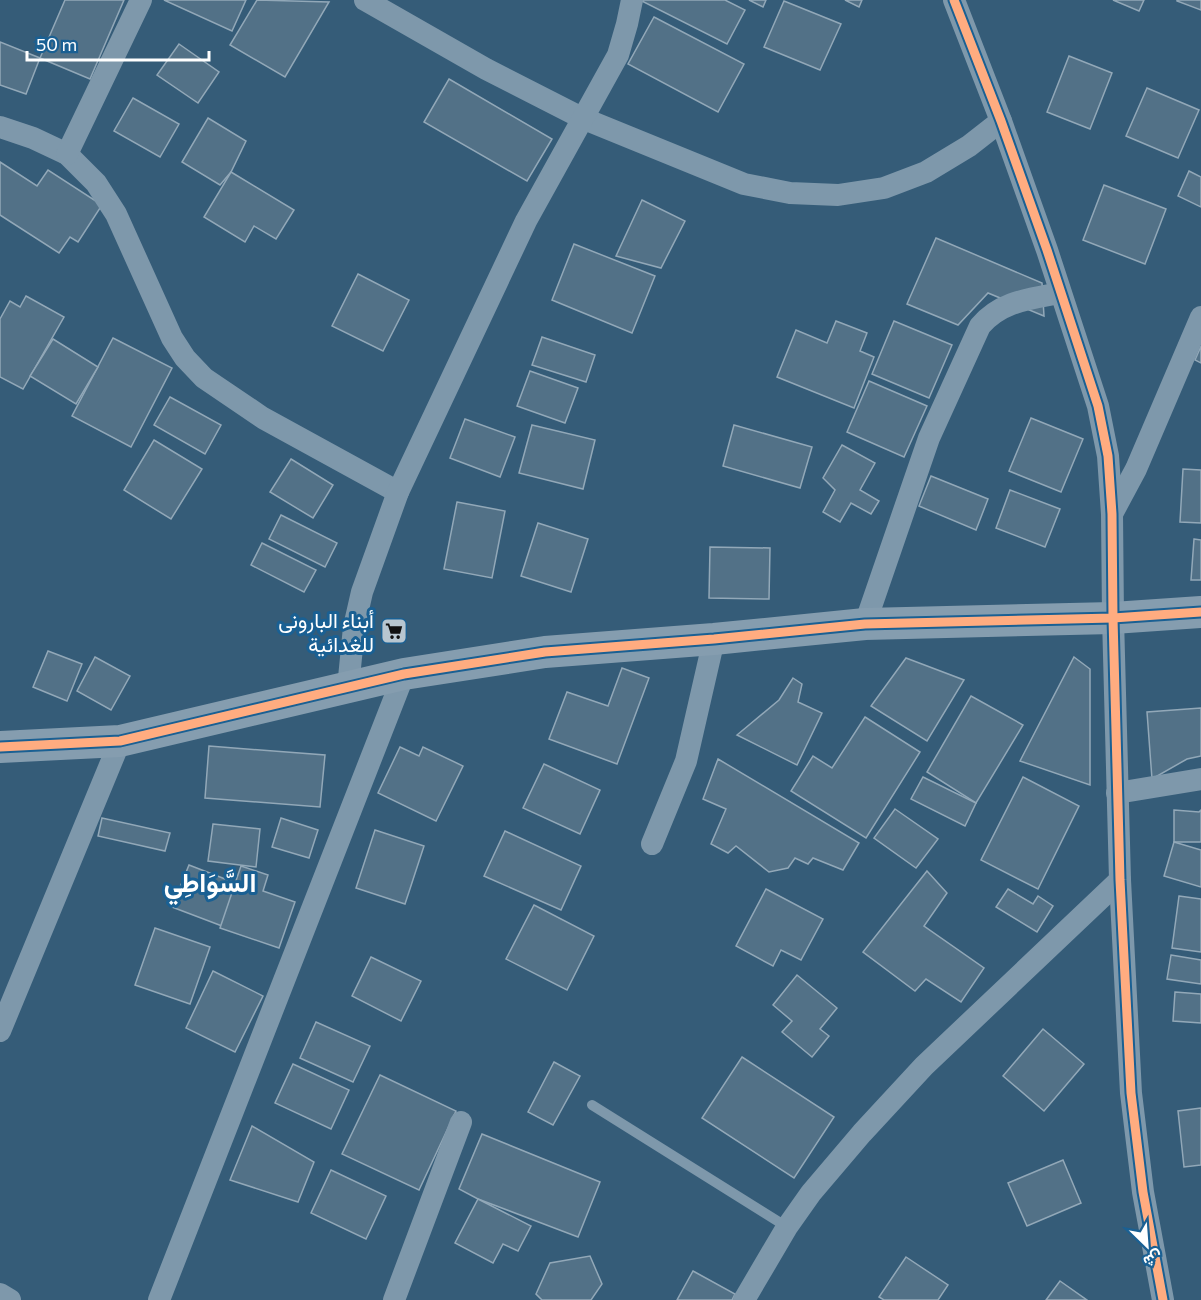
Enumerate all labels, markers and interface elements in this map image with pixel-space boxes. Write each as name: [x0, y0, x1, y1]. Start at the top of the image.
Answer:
scale bar: [27, 24, 208, 62]
text: 50 m: [36, 33, 77, 55]
place label: أبناء البارونى للغدائية: [278, 607, 374, 657]
supermarket icon: أبناء البارونى للغدائية: [379, 616, 409, 646]
district label: السَّوَاطِي: [164, 865, 256, 905]
north arrow: [1117, 1216, 1177, 1276]
text: ش: [1140, 1246, 1166, 1273]

